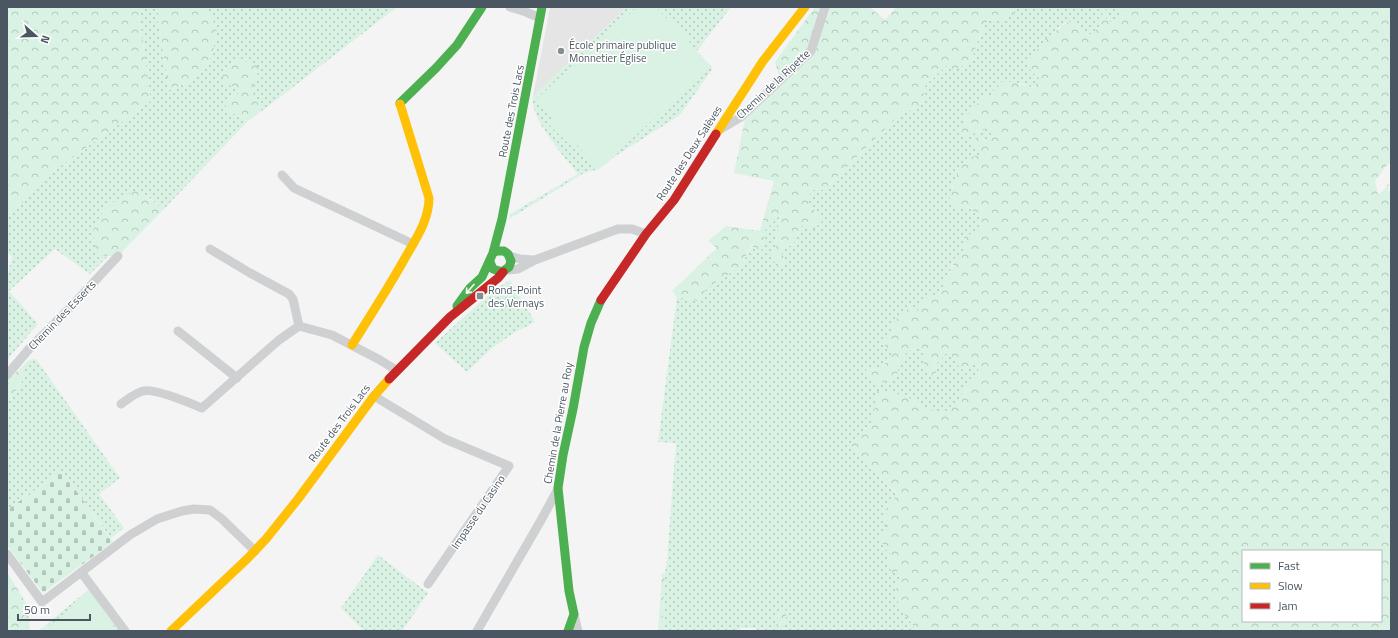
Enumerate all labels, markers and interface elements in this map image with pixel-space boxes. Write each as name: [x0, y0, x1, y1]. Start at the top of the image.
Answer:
north arrow: [16, 16, 56, 56]
text: N: [37, 33, 54, 46]
place label: École primaire publique Monnetier Église: [569, 37, 677, 66]
street label: Chemin de la Ripette: [733, 45, 814, 122]
marker: École primaire publique Monnetier Église: [556, 46, 566, 56]
street label: Route des Trois Lacs: [494, 63, 528, 159]
street label: Route des Deux Salèves: [652, 102, 726, 204]
street label: Chemin des Esserts: [25, 277, 99, 353]
place label: Rond-Point des Vernays: [488, 282, 544, 311]
one-way arrow: [465, 284, 474, 294]
marker: Rond-Point des Vernays: [475, 291, 485, 301]
street label: Chemin de la Pierre au Roy: [539, 360, 577, 485]
street label: Route des Trois Lacs: [304, 381, 374, 465]
street label: Impasse du Casino: [447, 472, 509, 552]
legend: [1242, 550, 1382, 622]
text: Fast: [1278, 556, 1301, 575]
text: Slow: [1278, 576, 1303, 595]
scale bar: [18, 596, 90, 622]
text: Jam: [1278, 596, 1298, 615]
text: 50 m: [24, 600, 50, 619]

